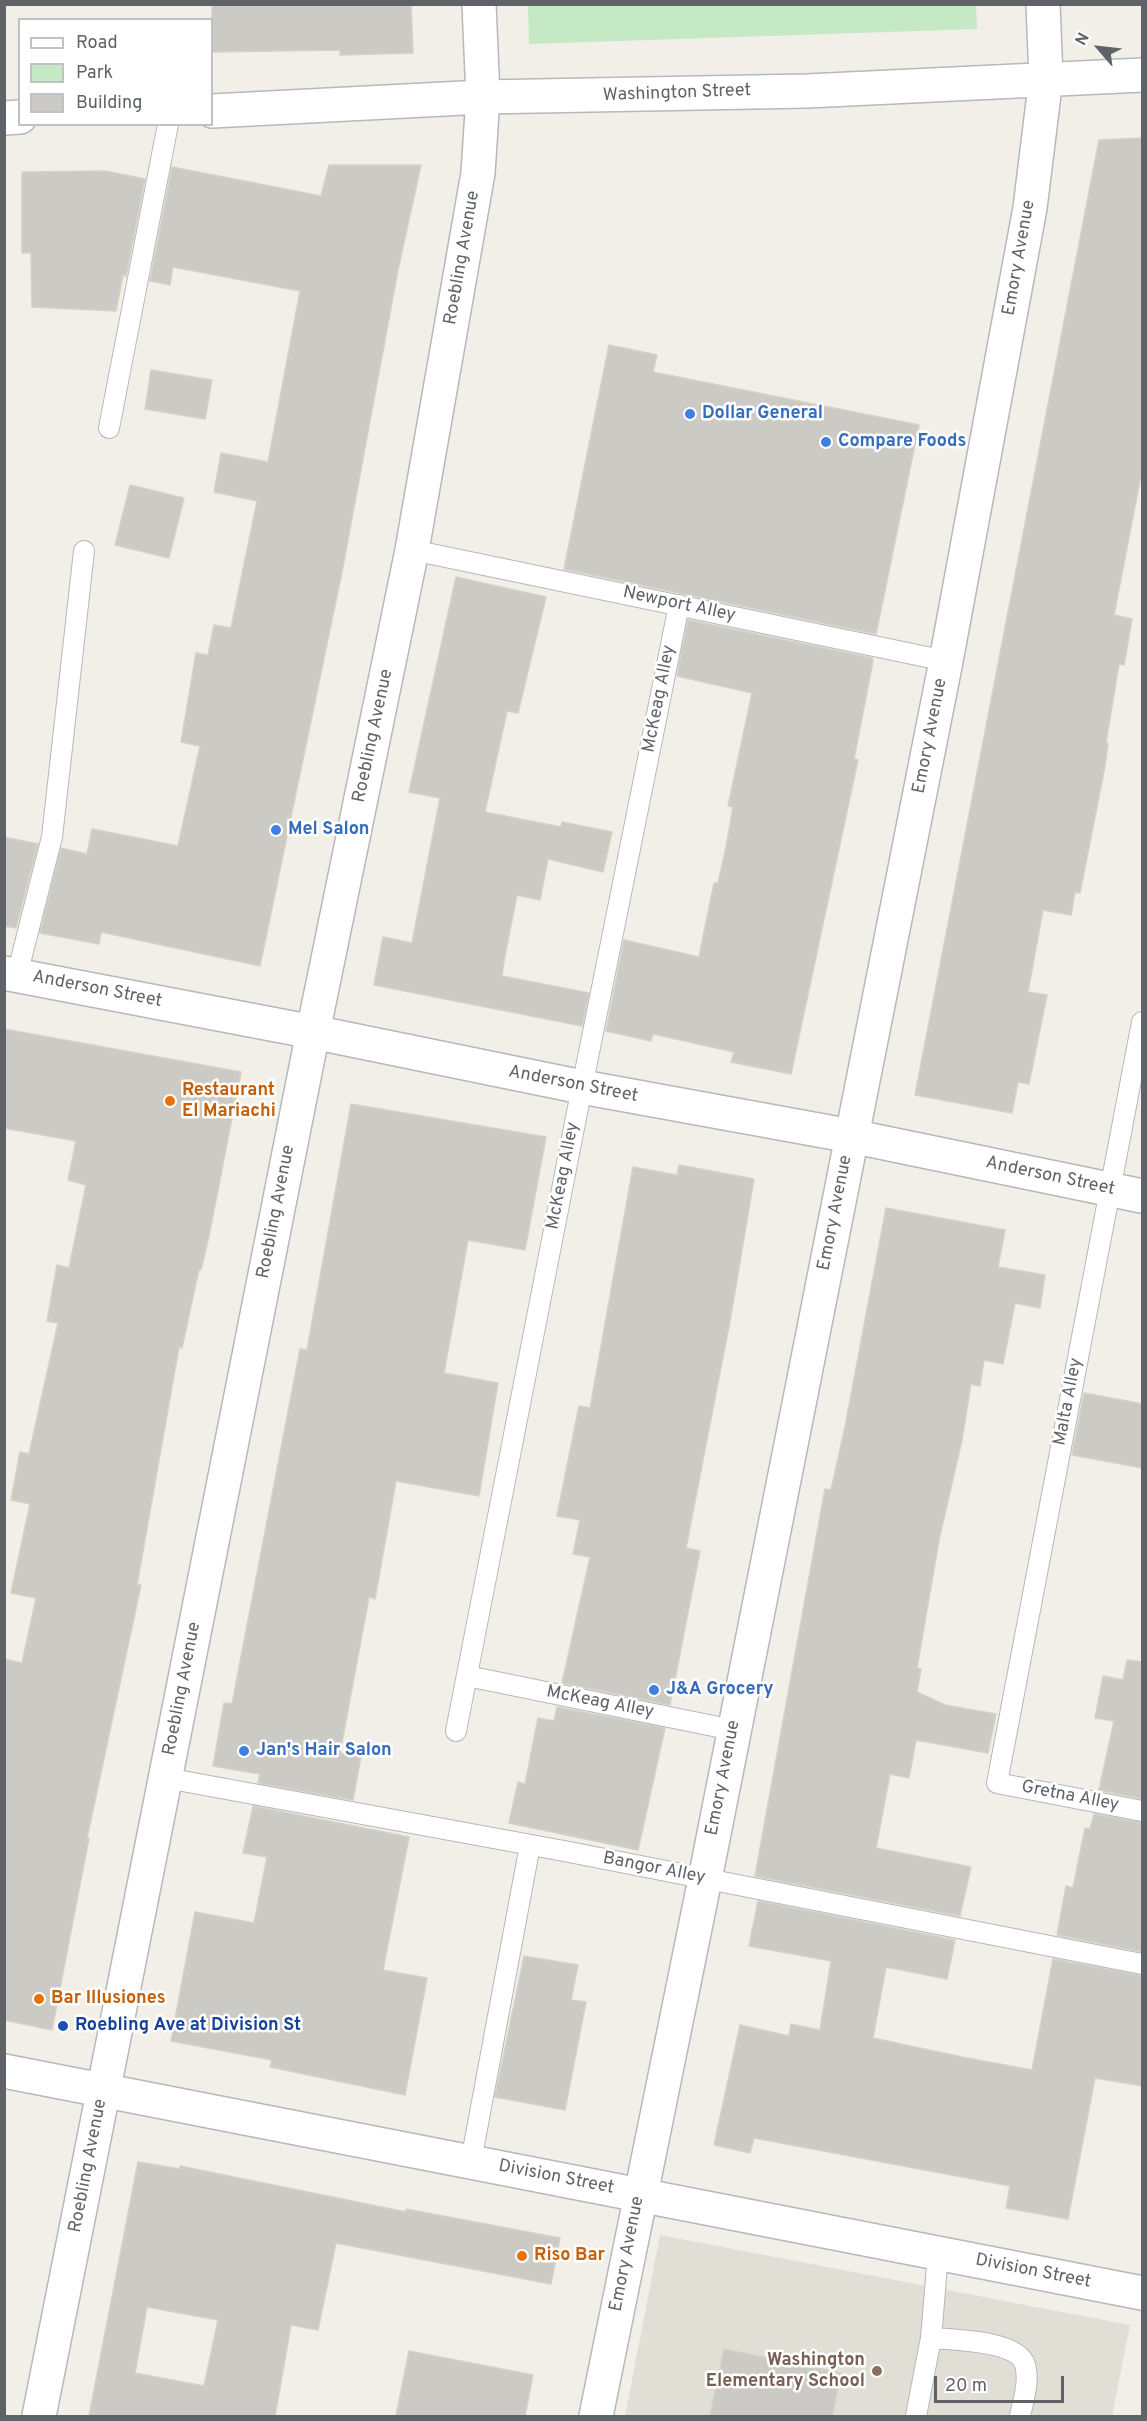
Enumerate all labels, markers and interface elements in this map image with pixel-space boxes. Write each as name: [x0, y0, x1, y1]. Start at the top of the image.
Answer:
legend: [18, 18, 213, 126]
north arrow: [1069, 18, 1129, 78]
text: N: [1072, 30, 1095, 49]
text: Road: [76, 32, 118, 55]
text: Park: [76, 62, 113, 85]
street label: Washington Street: [603, 81, 751, 107]
text: Building: [76, 92, 142, 115]
street label: Roebling Avenue: [441, 189, 485, 327]
street label: Emory Avenue: [999, 198, 1041, 318]
place label: Dollar General: [702, 403, 823, 425]
marker: Dollar General: [683, 407, 697, 421]
place label: Compare Foods: [838, 431, 966, 453]
marker: Compare Foods: [819, 435, 833, 449]
street label: Newport Alley: [621, 583, 737, 627]
street label: McKeag Alley: [639, 643, 681, 755]
street label: Roebling Avenue: [349, 667, 399, 805]
street label: Emory Avenue: [909, 676, 953, 796]
place label: Mel Salon: [288, 819, 369, 841]
marker: Mel Salon: [269, 823, 283, 837]
street label: Anderson Street: [30, 967, 164, 1013]
street label: Anderson Street: [506, 1062, 640, 1108]
place label: Restaurant El Mariachi: [182, 1080, 276, 1122]
marker: Restaurant El Mariachi: [163, 1094, 177, 1108]
street label: McKeag Alley: [543, 1120, 585, 1232]
street label: Roebling Avenue: [253, 1143, 301, 1281]
street label: Emory Avenue: [814, 1153, 858, 1273]
street label: Anderson Street: [983, 1153, 1117, 1201]
street label: Malta Alley: [1050, 1356, 1088, 1448]
street label: Roebling Avenue: [159, 1620, 207, 1758]
place label: J&A Grocery: [666, 1679, 774, 1701]
street label: McKeag Alley: [544, 1682, 656, 1724]
marker: J&A Grocery: [647, 1683, 661, 1697]
street label: Emory Avenue: [702, 1718, 746, 1838]
place label: Jan's Hair Salon: [256, 1740, 392, 1762]
marker: Jan's Hair Salon: [237, 1744, 251, 1758]
street label: Gretna Alley: [1019, 1777, 1121, 1817]
street label: Bangor Alley: [601, 1848, 707, 1890]
place label: Bar Illusiones: [51, 1988, 166, 2010]
marker: Bar Illusiones: [32, 1992, 46, 2006]
place label: Roebling Ave at Division St: [75, 2015, 301, 2037]
marker: Roebling Ave at Division St: [56, 2019, 70, 2033]
street label: Roebling Avenue: [65, 2097, 113, 2235]
street label: Division Street: [496, 2156, 616, 2200]
street label: Emory Avenue: [606, 2194, 650, 2314]
place label: Riso Bar: [534, 2245, 605, 2267]
marker: Riso Bar: [515, 2249, 529, 2263]
street label: Division Street: [973, 2250, 1093, 2294]
place label: Washington Elementary School: [706, 2350, 865, 2392]
marker: Washington Elementary School: [870, 2364, 884, 2378]
scale bar: [937, 2364, 1068, 2402]
text: 20 m: [945, 2375, 987, 2398]

